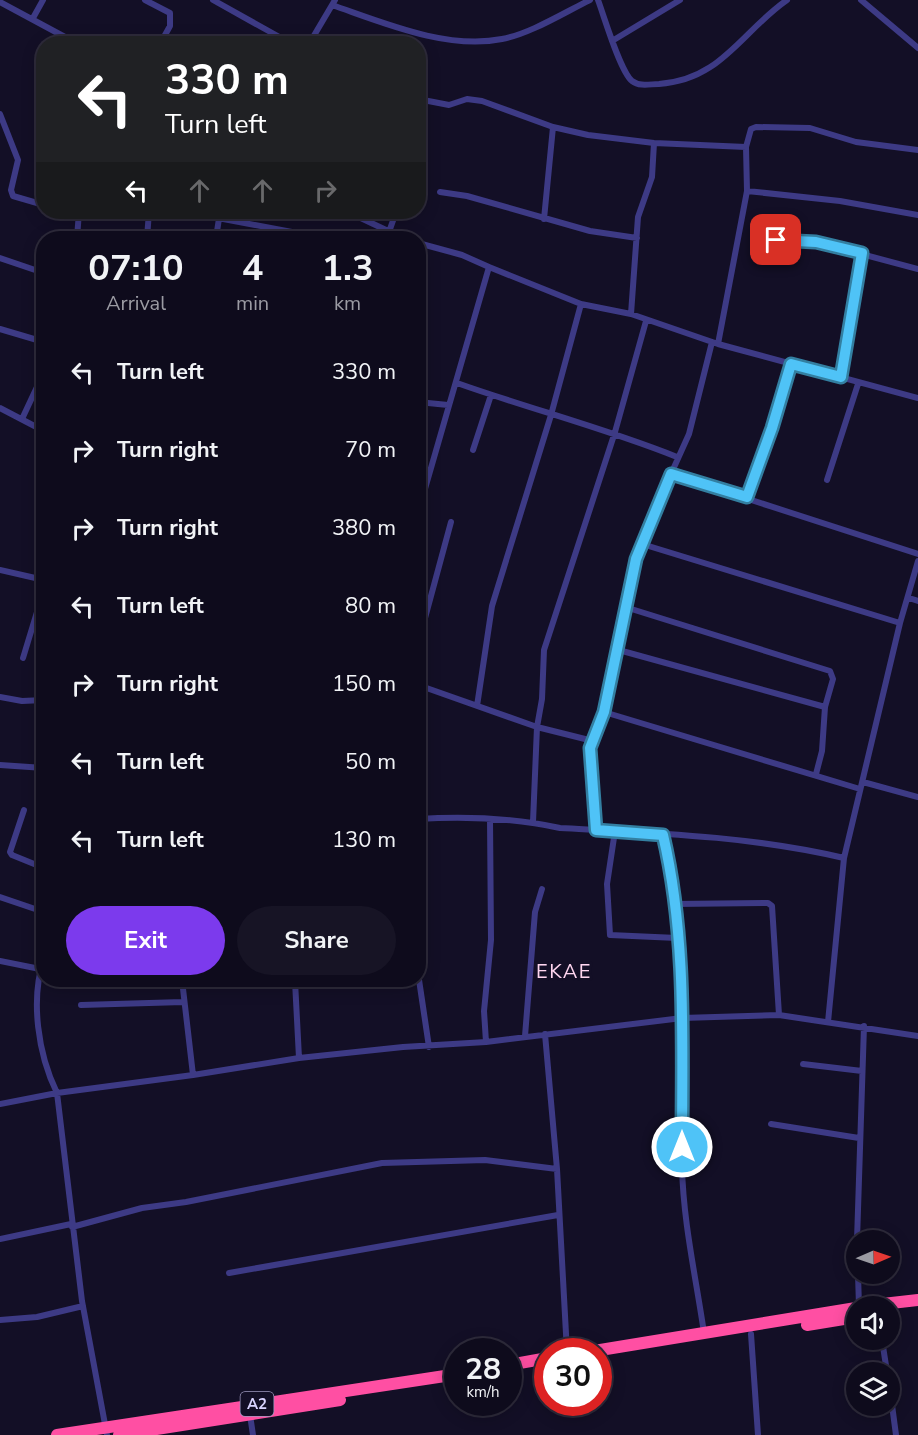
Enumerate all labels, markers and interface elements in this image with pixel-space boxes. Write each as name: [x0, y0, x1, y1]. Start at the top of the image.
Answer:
text: 330 m: [165, 52, 289, 109]
icon: left: [66, 60, 144, 138]
text: Turn left: [165, 106, 266, 143]
icon: left: [120, 174, 153, 207]
icon: ahead: [183, 174, 216, 207]
icon: ahead: [246, 174, 279, 207]
icon: right: [309, 174, 342, 207]
pin: [750, 214, 801, 265]
icon: arrive: [759, 223, 792, 256]
text: 07:10: [88, 244, 184, 293]
text: 4: [242, 244, 263, 293]
text: 1.3: [321, 244, 374, 293]
text: Arrival: [106, 290, 166, 317]
text: min: [236, 290, 269, 317]
text: km: [334, 290, 361, 317]
icon: left: [66, 356, 99, 389]
text: Turn left: [117, 357, 204, 387]
text: 330 m: [332, 357, 396, 387]
icon: right: [66, 434, 99, 467]
text: Turn right: [117, 435, 218, 465]
text: 70 m: [345, 435, 396, 465]
icon: right: [66, 512, 99, 545]
text: Turn right: [117, 513, 218, 543]
text: 380 m: [332, 513, 396, 543]
icon: left: [66, 590, 99, 623]
text: Turn left: [117, 591, 204, 621]
text: 80 m: [345, 591, 396, 621]
icon: right: [66, 668, 99, 701]
text: Turn right: [117, 669, 218, 699]
text: 150 m: [332, 669, 396, 699]
icon: left: [66, 746, 99, 779]
text: Turn left: [117, 747, 204, 777]
text: 50 m: [345, 747, 396, 777]
icon: left: [66, 824, 99, 857]
text: Turn left: [117, 825, 204, 855]
text: 130 m: [332, 825, 396, 855]
button: Exit: [66, 906, 225, 975]
button: Share: [237, 906, 396, 975]
district label: EKAE: [536, 958, 592, 985]
position arrow: [650, 1115, 714, 1179]
north arrow: [846, 1230, 900, 1284]
map controls: [846, 1230, 900, 1416]
button: sound: [846, 1296, 900, 1350]
speed limit sign: 30: [534, 1338, 612, 1416]
text: 28: [465, 1349, 501, 1390]
button: layers: [846, 1362, 900, 1416]
text: km/h: [466, 1382, 500, 1402]
road number: A2: [240, 1392, 274, 1416]

